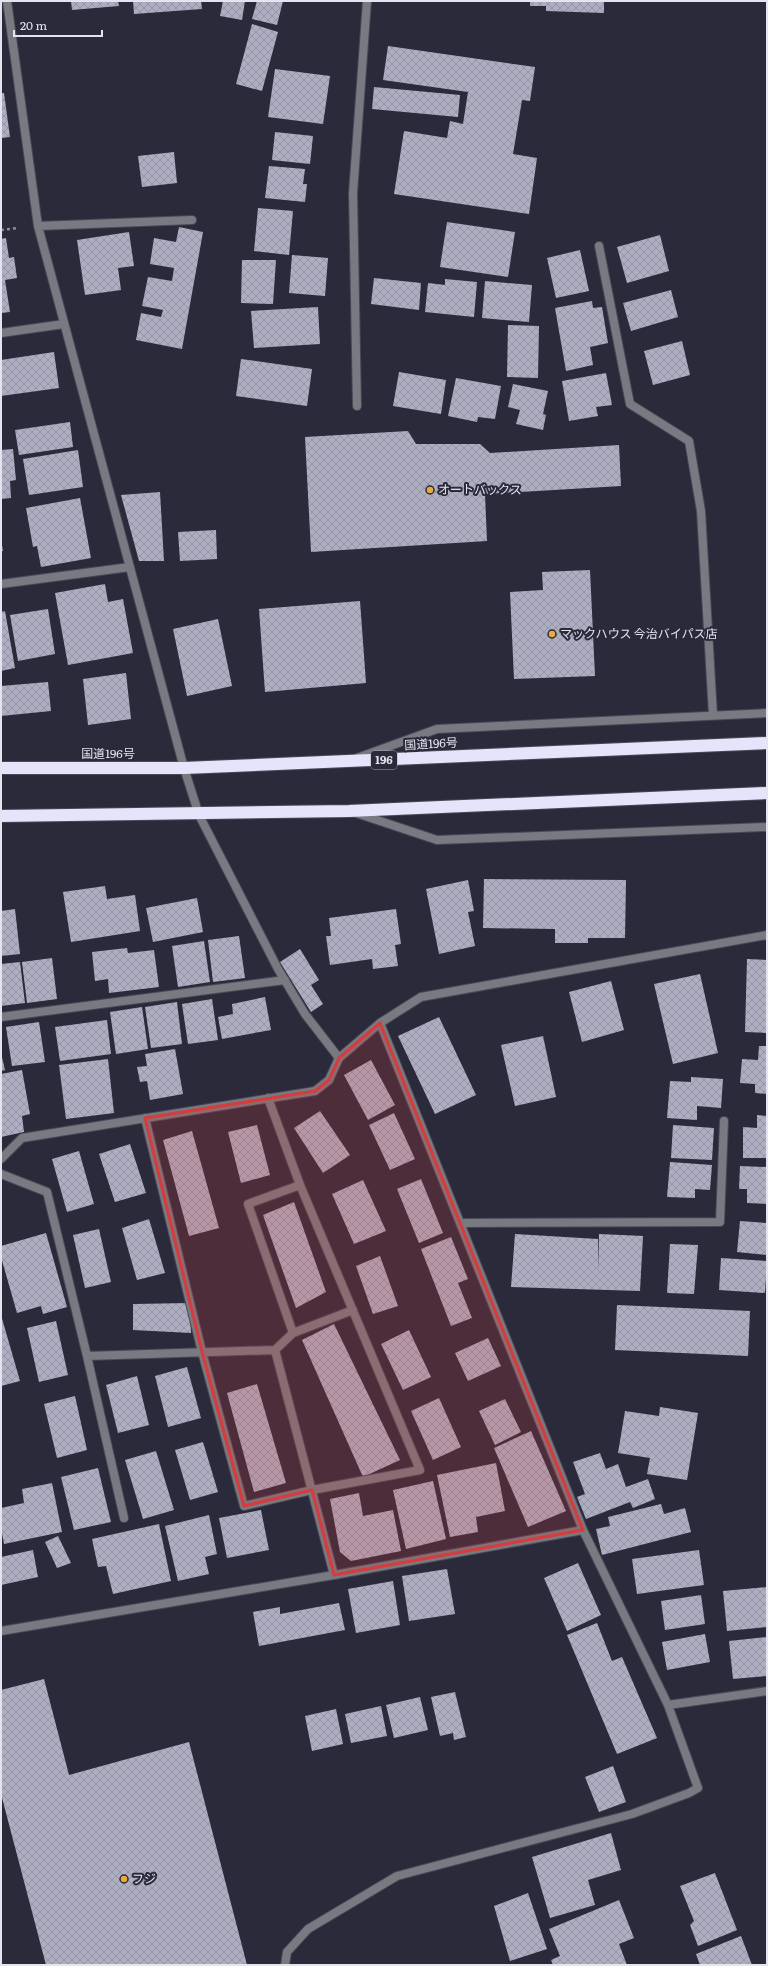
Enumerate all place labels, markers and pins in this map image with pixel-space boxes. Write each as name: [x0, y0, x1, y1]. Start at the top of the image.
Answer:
place label: オートバックス: [438, 480, 522, 498]
marker: オートバックス: [425, 485, 435, 495]
place label: マックハウス 今治バイパス店: [560, 624, 718, 642]
marker: マックハウス 今治バイパス店: [547, 629, 557, 639]
place label: フジ: [132, 1869, 156, 1887]
marker: フジ: [119, 1874, 129, 1884]

